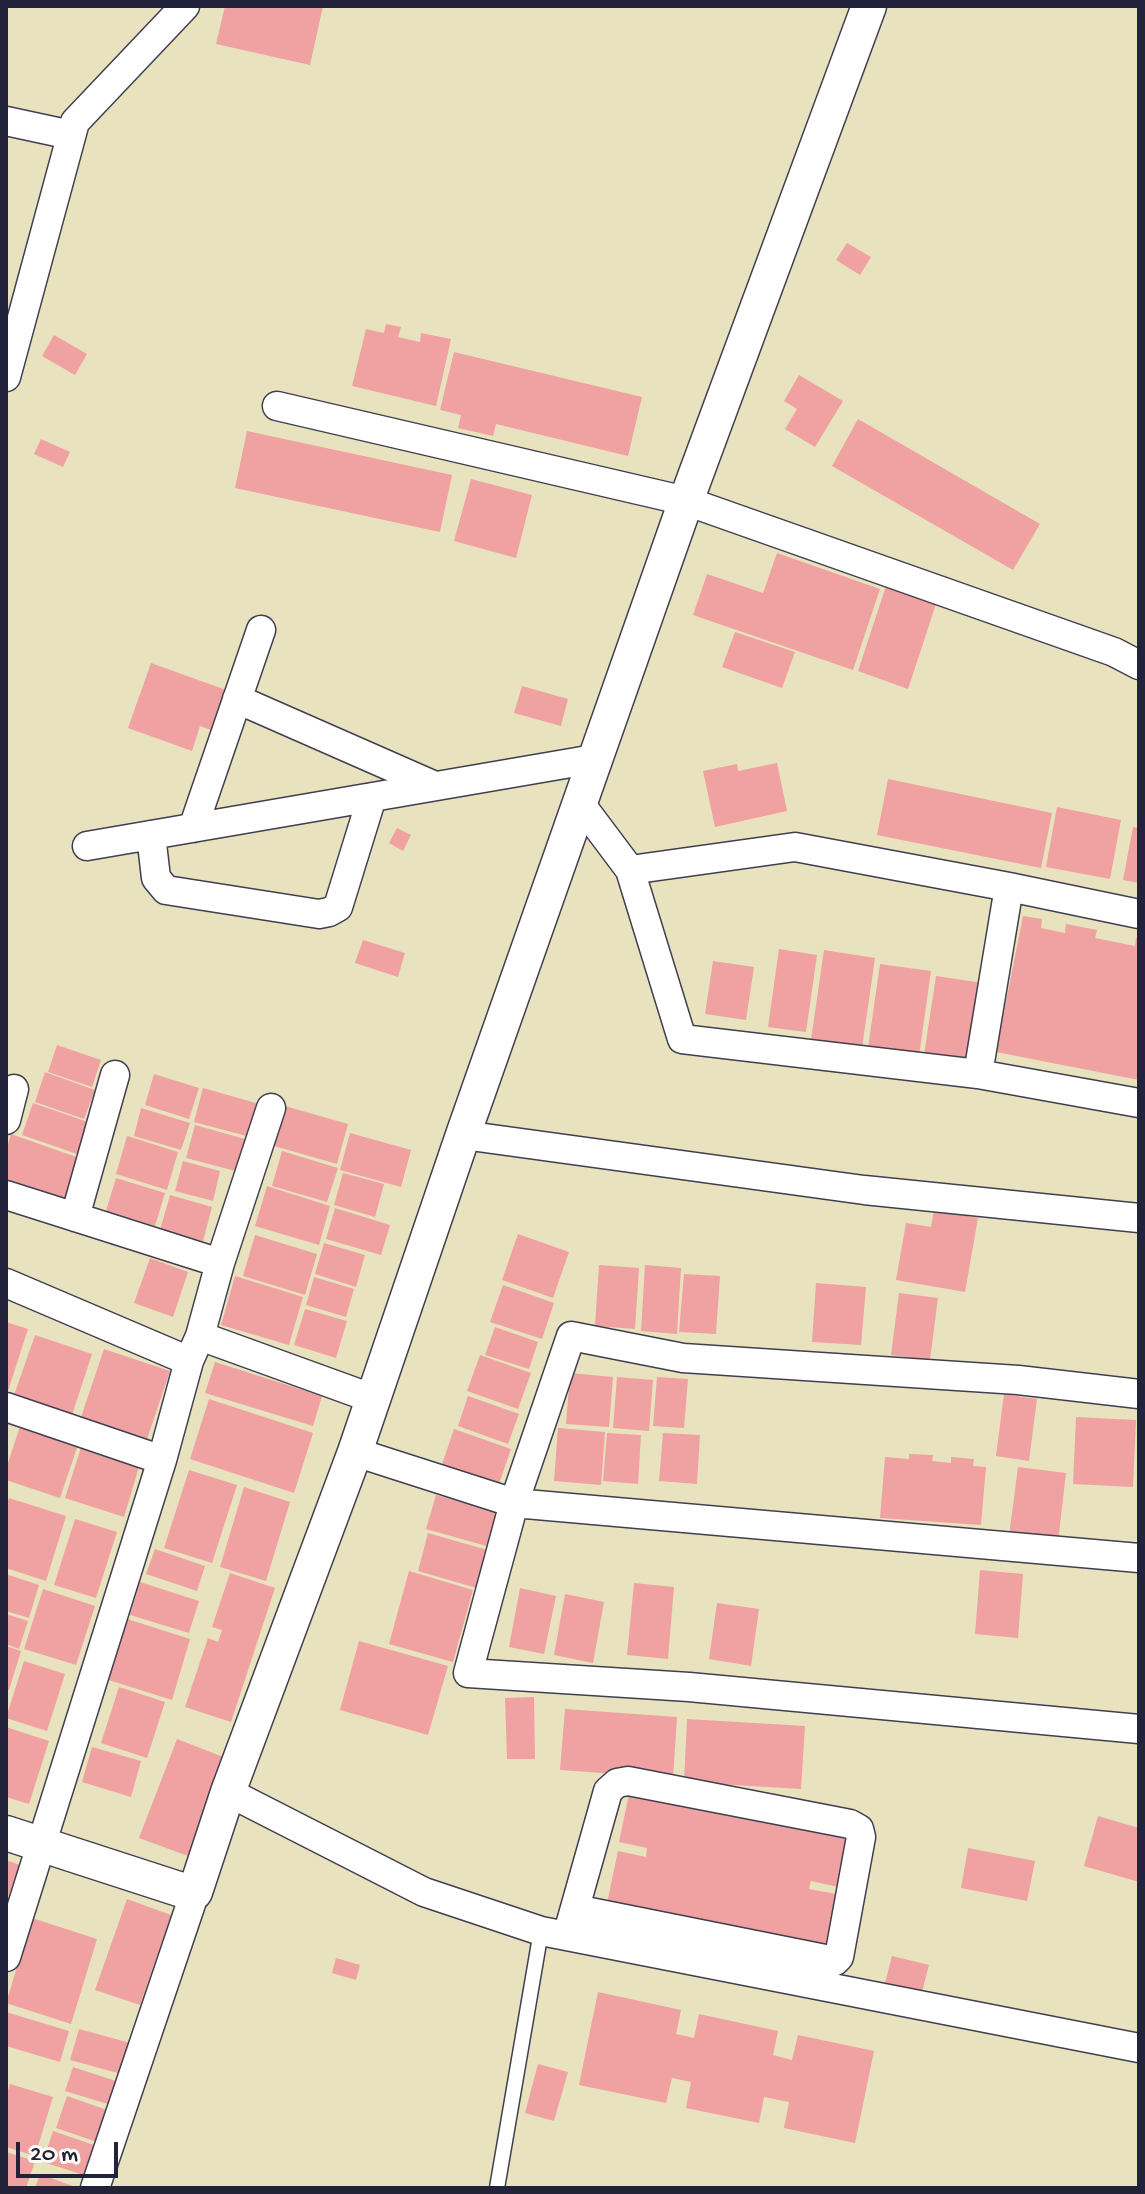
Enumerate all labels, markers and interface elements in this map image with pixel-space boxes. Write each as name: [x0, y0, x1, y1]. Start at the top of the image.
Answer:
scale bar: [20, 2126, 122, 2176]
text: 20 m: [30, 2141, 78, 2170]

